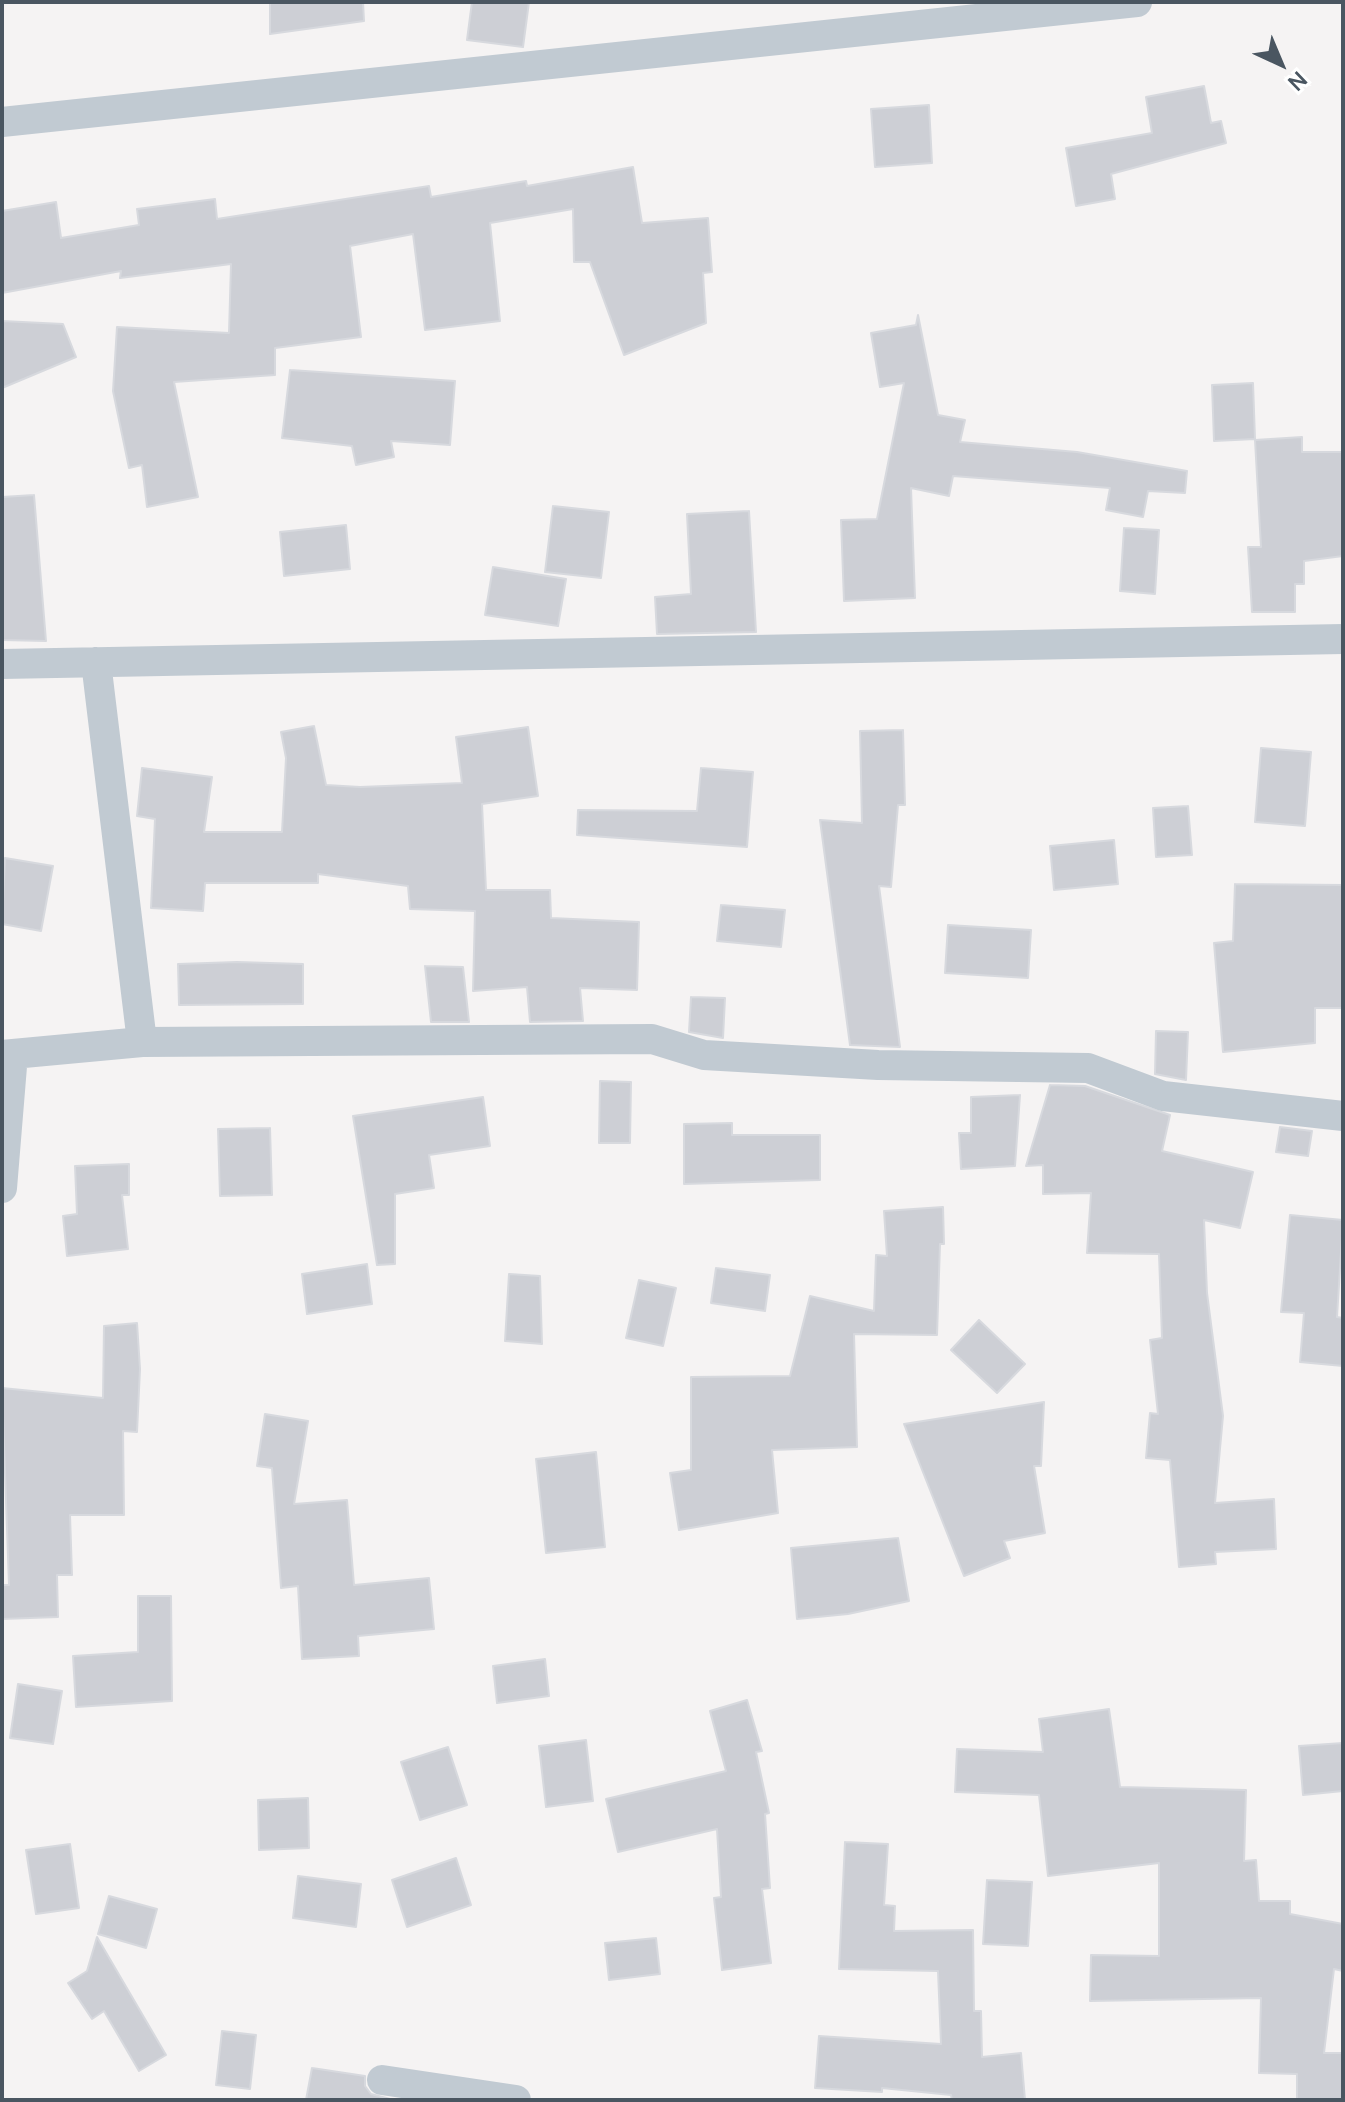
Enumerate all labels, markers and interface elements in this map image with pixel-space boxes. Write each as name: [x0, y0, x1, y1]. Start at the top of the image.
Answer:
north arrow: [1241, 24, 1321, 104]
text: N: [1282, 65, 1314, 98]

